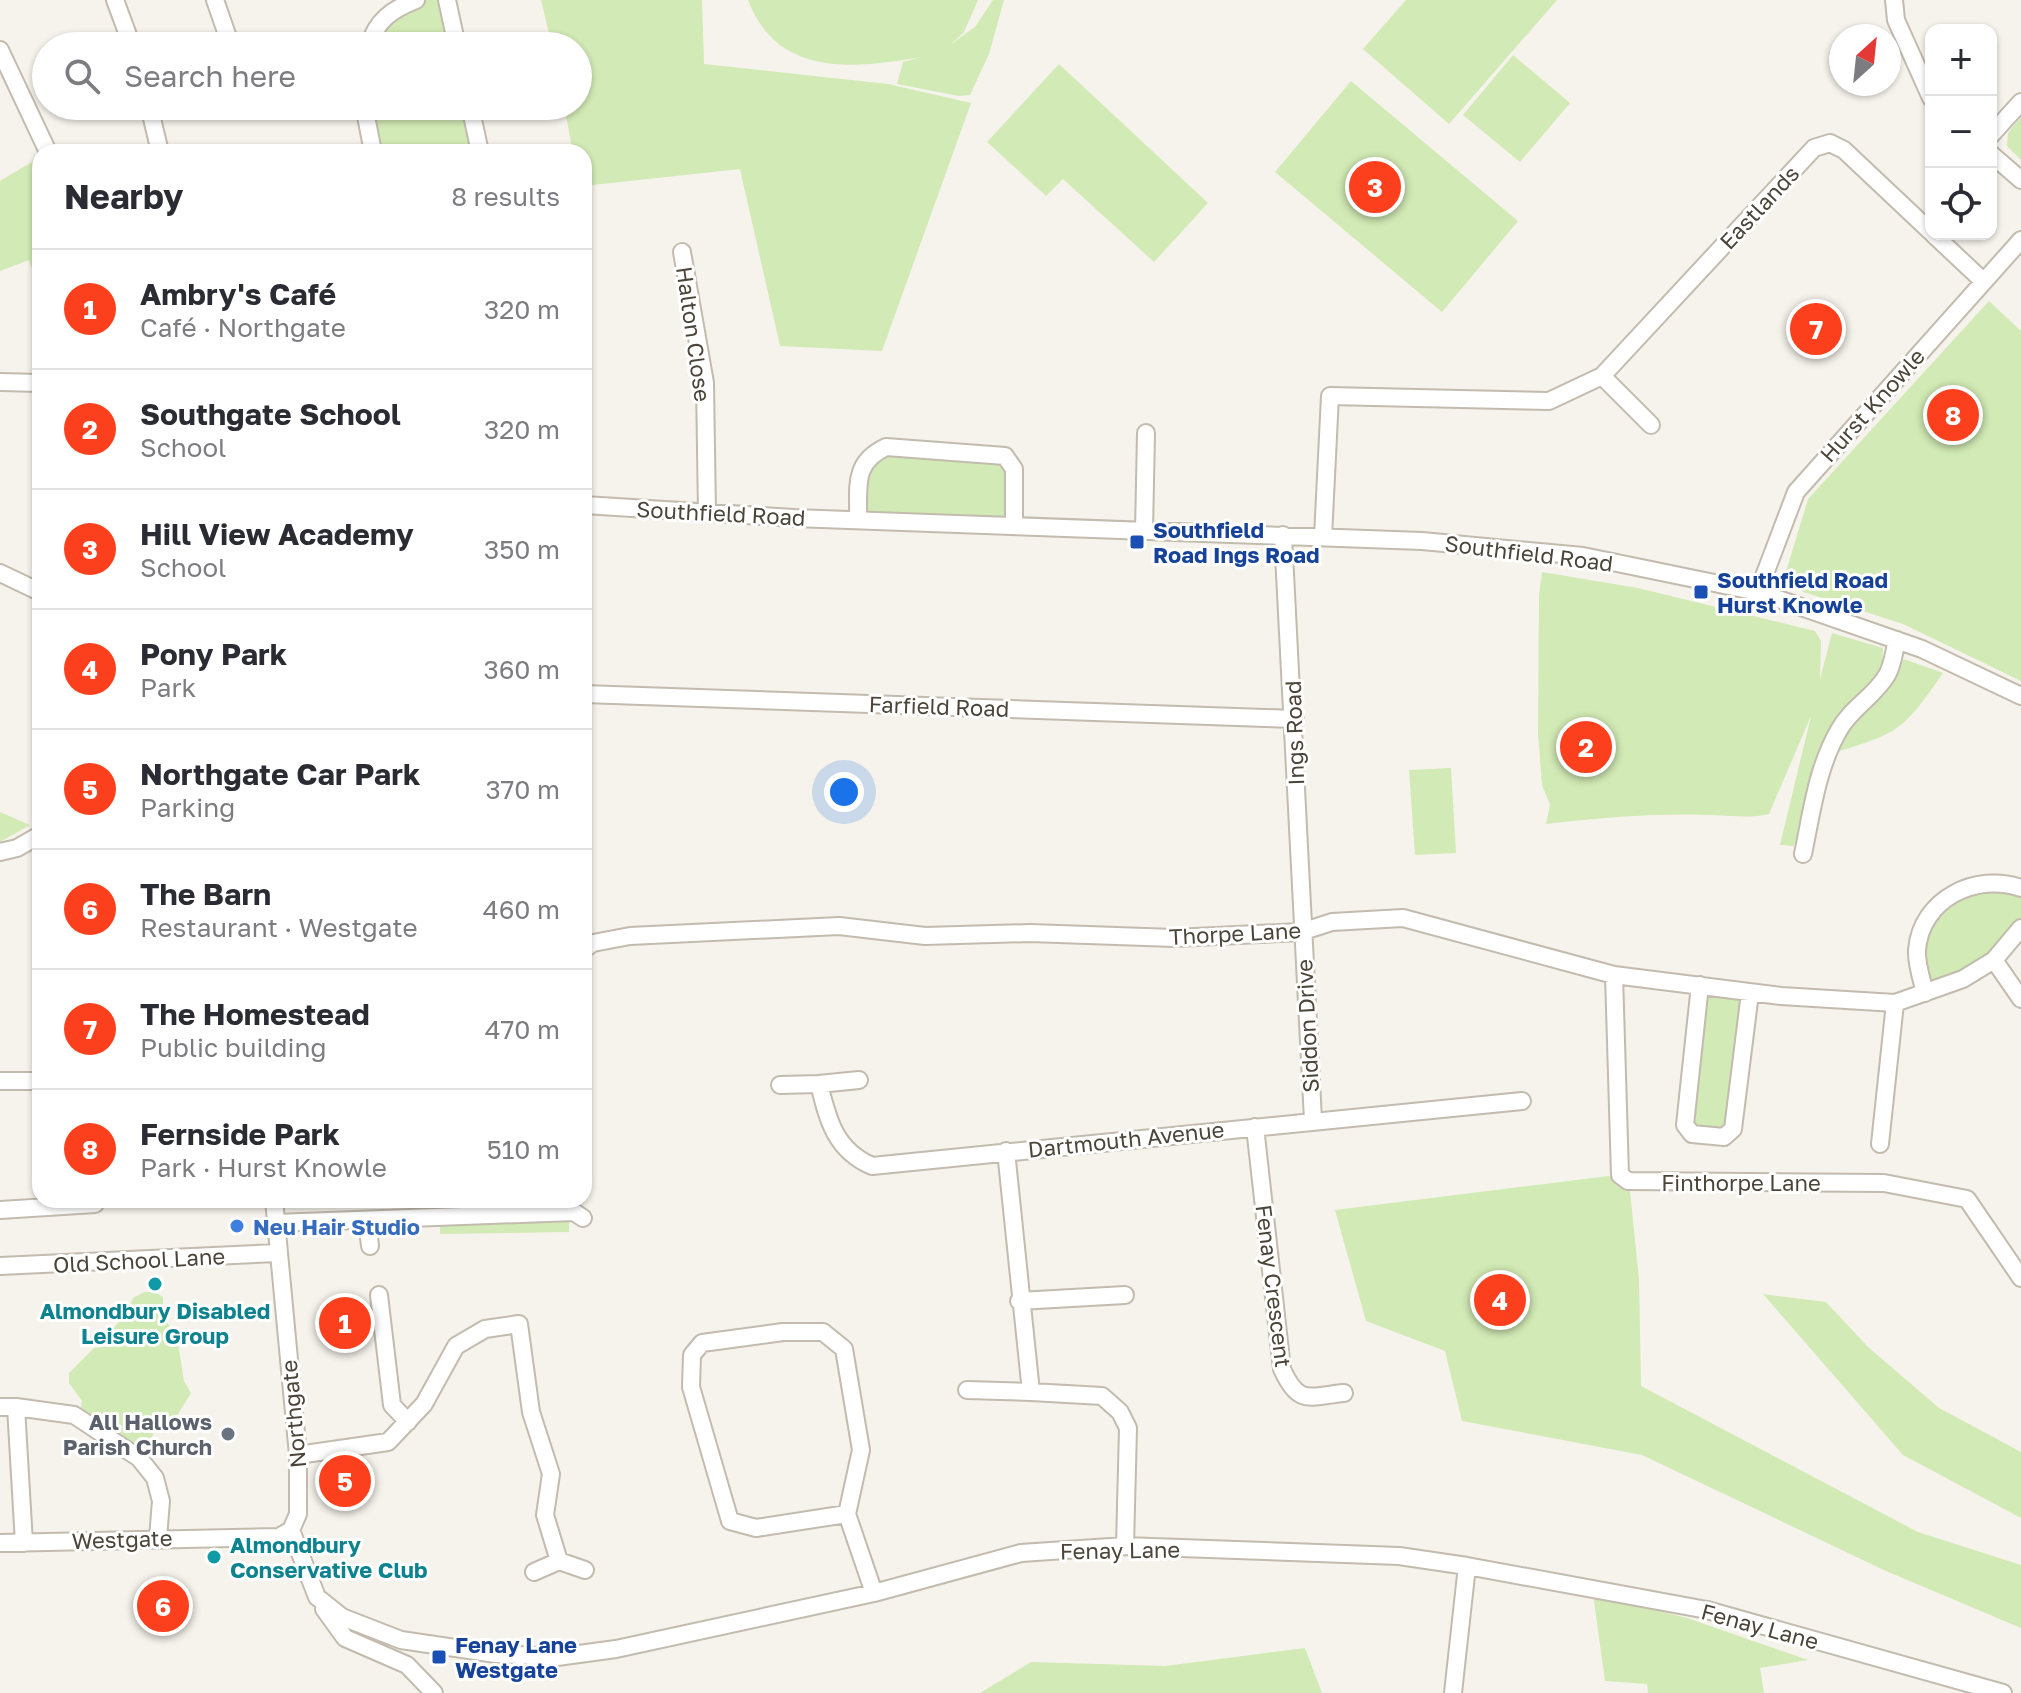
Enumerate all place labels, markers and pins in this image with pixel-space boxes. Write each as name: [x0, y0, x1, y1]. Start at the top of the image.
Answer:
pin: 3: [1349, 157, 1401, 217]
pin: 7: [1790, 299, 1842, 359]
pin: 8: [1927, 385, 1979, 445]
place label: Southfield Road Ings Road: [1153, 516, 1320, 568]
marker: Southfield Road Ings Road: [1128, 533, 1146, 551]
place label: Southfield Road Hurst Knowle: [1717, 566, 1888, 618]
marker: Southfield Road Hurst Knowle: [1692, 583, 1710, 601]
pin: 2: [1560, 717, 1612, 777]
place label: Neu Hair Studio: [253, 1213, 420, 1240]
marker: Neu Hair Studio: [228, 1217, 246, 1235]
pin: 4: [1474, 1270, 1526, 1330]
marker: Almondbury Disabled Leisure Group: [146, 1275, 164, 1293]
pin: 1: [319, 1293, 371, 1353]
place label: Almondbury Disabled Leisure Group: [40, 1297, 270, 1349]
place label: All Hallows Parish Church: [63, 1408, 212, 1460]
marker: All Hallows Parish Church: [219, 1425, 237, 1443]
pin: 5: [319, 1451, 371, 1511]
place label: Almondbury Conservative Club: [230, 1531, 427, 1583]
marker: Almondbury Conservative Club: [205, 1548, 223, 1566]
pin: 6: [137, 1576, 189, 1636]
place label: Fenay Lane Westgate: [455, 1631, 577, 1683]
marker: Fenay Lane Westgate: [430, 1648, 448, 1666]

